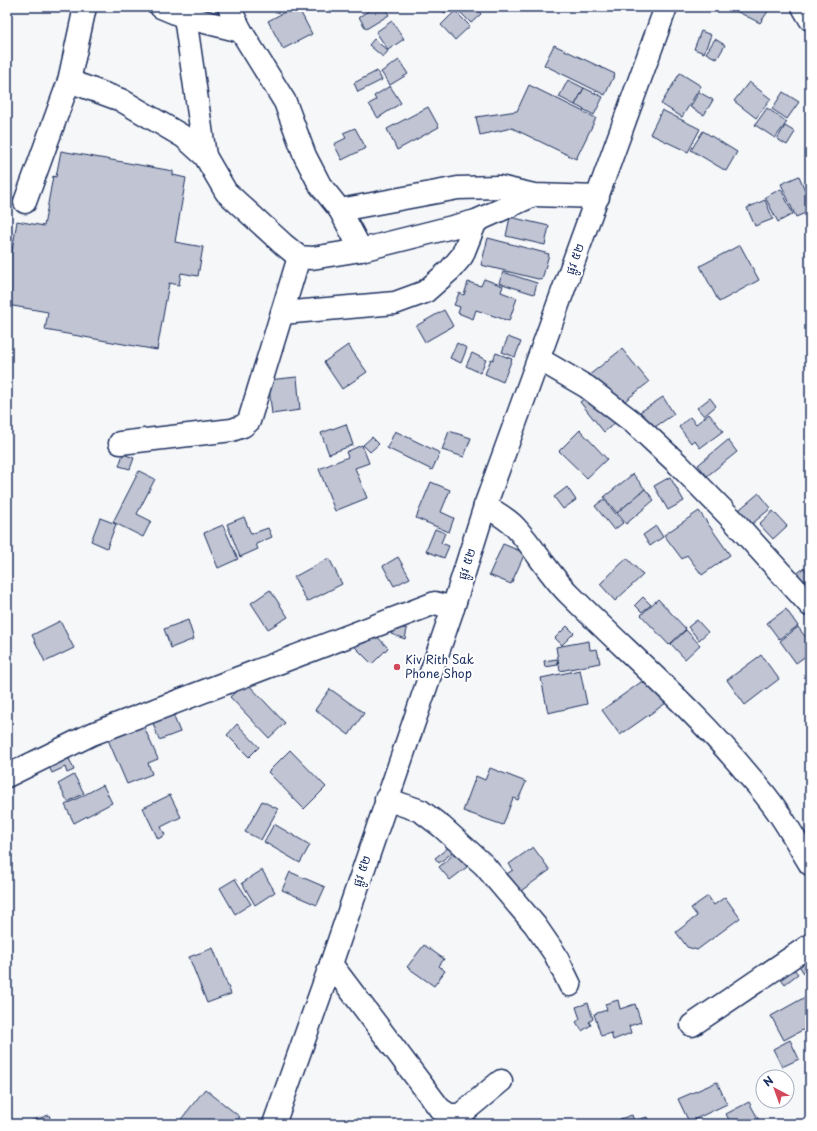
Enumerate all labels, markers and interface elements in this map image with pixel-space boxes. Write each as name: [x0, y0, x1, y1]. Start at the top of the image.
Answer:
street label: ផ្លូវ ៥២: [560, 241, 590, 278]
street label: ផ្លូវ ៥២: [453, 546, 482, 583]
place label: Kiv Rith Sak Phone Shop: [405, 650, 474, 682]
marker: Kiv Rith Sak Phone Shop: [392, 662, 402, 672]
street label: ផ្លូវ ៥២: [347, 853, 377, 890]
north arrow: [755, 1069, 795, 1109]
text: N: [759, 1072, 777, 1090]

